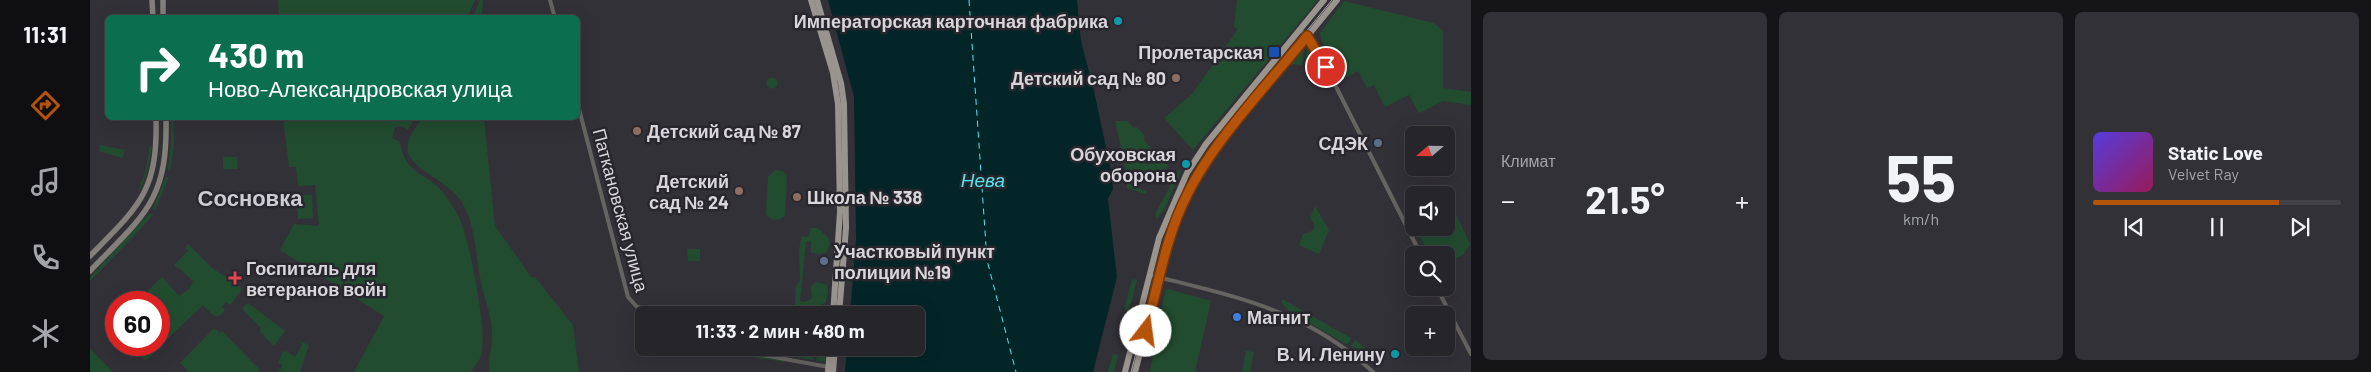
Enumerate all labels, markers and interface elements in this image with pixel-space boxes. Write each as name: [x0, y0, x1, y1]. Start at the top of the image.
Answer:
place label: Императорская карточная фабрика: [794, 10, 1109, 32]
marker: Императорская карточная фабрика: [1112, 15, 1124, 27]
text: 11:31: [23, 21, 67, 47]
text: 430 m: [208, 33, 304, 75]
icon: right: [125, 35, 190, 100]
place label: Пролетарская: [1138, 41, 1263, 63]
marker: Пролетарская: [1267, 45, 1281, 59]
pin: [1305, 46, 1347, 88]
icon: arrive: [1312, 53, 1340, 81]
place label: Детский сад № 80: [1011, 67, 1166, 89]
marker: Детский сад № 80: [1170, 72, 1182, 84]
text: Ново-Александровская улица: [208, 75, 512, 101]
icon: directions: [28, 88, 63, 123]
place label: Детский сад № 87: [647, 120, 801, 142]
marker: Детский сад № 87: [631, 125, 643, 137]
street label: Паткановская улица: [589, 126, 654, 295]
north arrow: [1405, 126, 1455, 176]
map controls: [1405, 126, 1455, 356]
place label: СДЭК: [1319, 132, 1369, 154]
marker: СДЭК: [1372, 137, 1384, 149]
text: 55: [1886, 137, 1956, 215]
text: Static Love: [2168, 141, 2263, 164]
place label: Обуховская оборона: [1070, 143, 1177, 186]
text: Климат: [1501, 151, 1555, 170]
marker: Обуховская оборона: [1180, 158, 1192, 170]
icon: music: [28, 164, 63, 199]
text: Velvet Ray: [2168, 164, 2239, 183]
water label: Нева: [961, 168, 1005, 191]
place label: Детский сад № 24: [649, 170, 729, 213]
text: 21.5°: [1585, 176, 1665, 222]
text: −: [1501, 183, 1515, 217]
text: +: [1735, 183, 1749, 217]
district label: Сосновка: [198, 184, 303, 210]
marker: Детский сад № 24: [733, 185, 745, 197]
place label: Школа № 338: [807, 186, 923, 208]
button: sound: [1405, 186, 1455, 236]
marker: Школа № 338: [791, 191, 803, 203]
text: km/h: [1903, 209, 1939, 228]
icon: previous: [2120, 213, 2148, 241]
icon: pause: [2203, 213, 2231, 241]
icon: next: [2286, 213, 2314, 241]
icon: phone: [28, 240, 63, 275]
place label: Участковый пункт полиции №19: [834, 240, 995, 283]
button: search: [1405, 246, 1455, 296]
marker: Участковый пункт полиции №19: [818, 255, 830, 267]
place label: Госпиталь для ветеранов войн: [246, 257, 387, 300]
marker: Госпиталь для ветеранов войн: [228, 271, 242, 285]
speed limit sign: 60: [105, 291, 170, 356]
position arrow: [1119, 304, 1171, 356]
place label: Магнит: [1247, 306, 1311, 328]
button: +: [1405, 306, 1455, 356]
marker: Магнит: [1231, 311, 1243, 323]
icon: climate: [28, 316, 63, 351]
text: 11:33 · 2 мин · 480 m: [695, 319, 865, 342]
place label: В. И. Ленину: [1277, 343, 1385, 365]
marker: В. И. Ленину: [1389, 348, 1401, 360]

